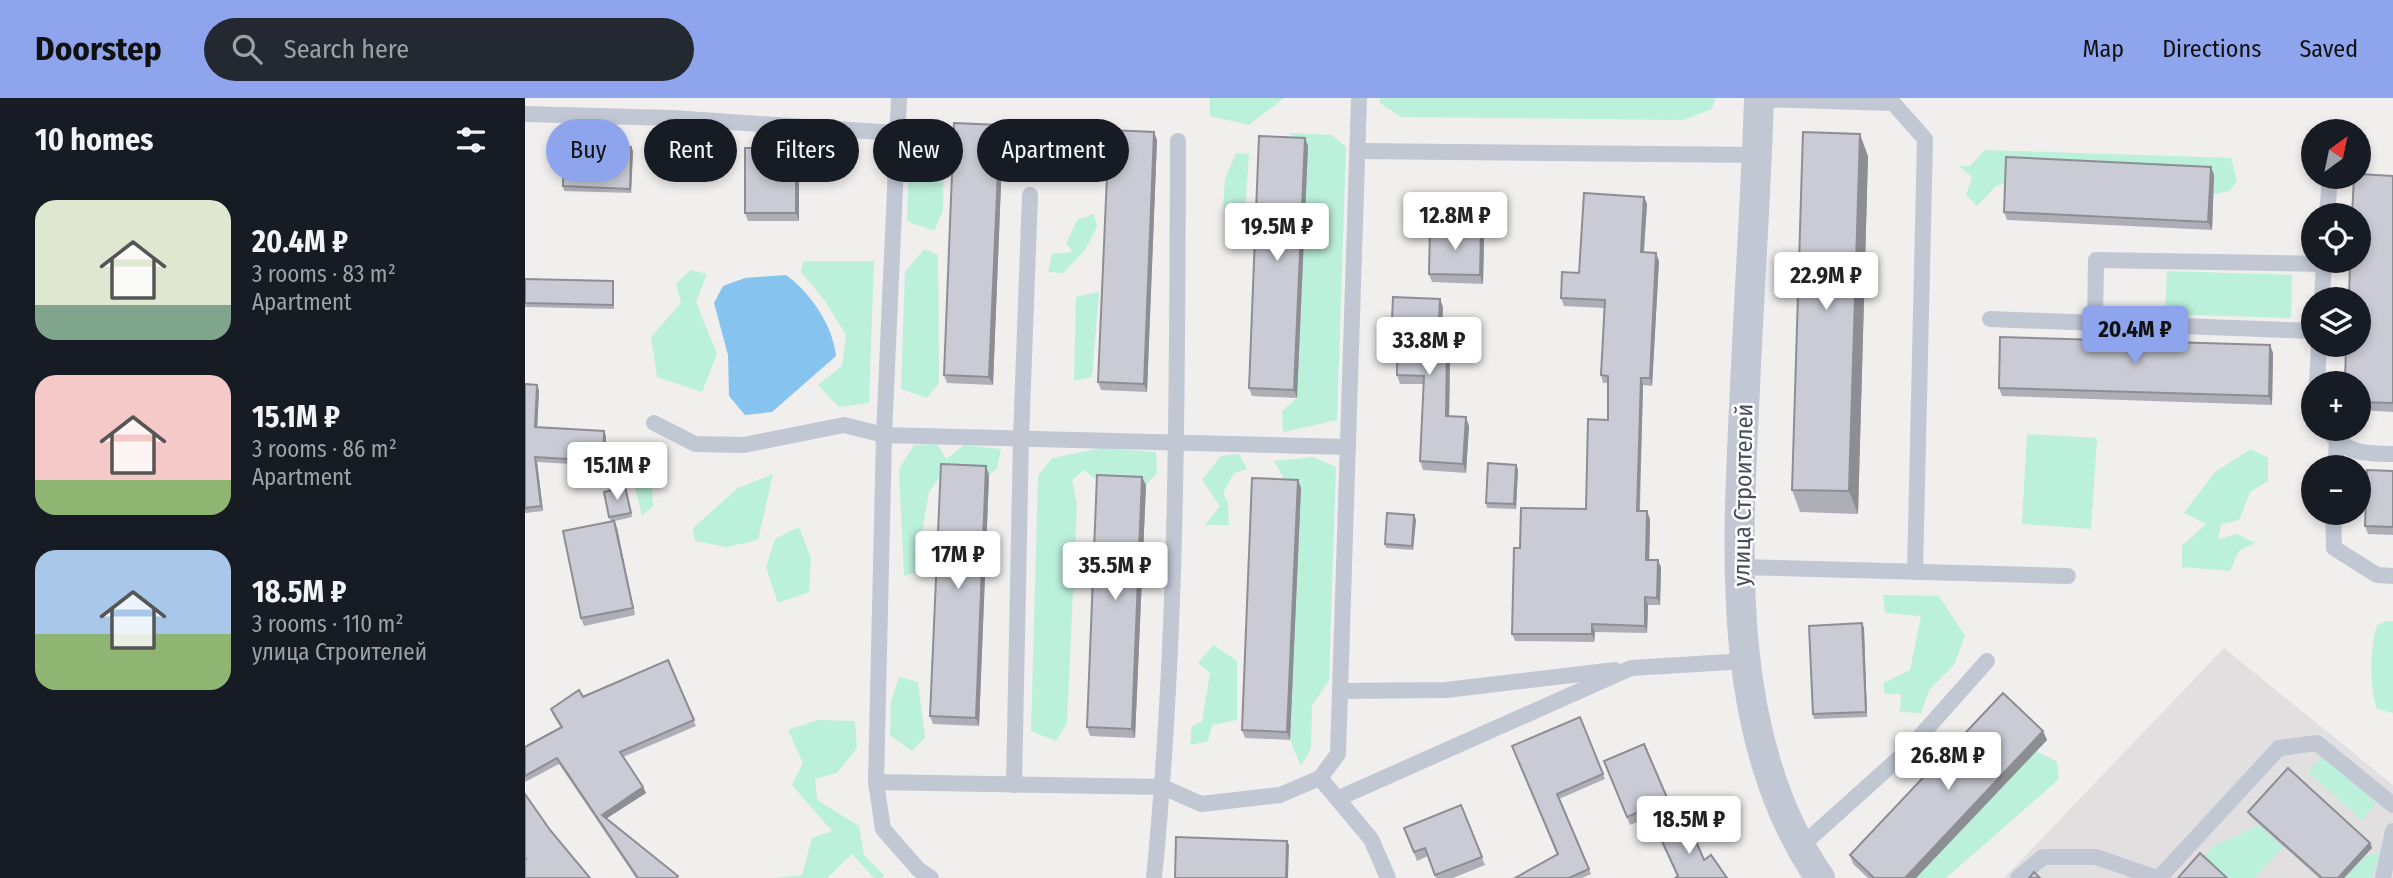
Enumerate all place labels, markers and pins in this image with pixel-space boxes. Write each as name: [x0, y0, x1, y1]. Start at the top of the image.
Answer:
pin: 12.8M ₽: [1390, 192, 1520, 252]
pin: 19.5M ₽: [1212, 204, 1342, 263]
pin: 22.9M ₽: [1761, 252, 1891, 312]
pin: 20.4M ₽: [2070, 306, 2200, 366]
pin: 33.8M ₽: [1364, 317, 1494, 377]
pin: 15.1M ₽: [552, 442, 682, 502]
pin: 17M ₽: [909, 532, 1007, 591]
pin: 35.5M ₽: [1050, 542, 1180, 602]
pin: 26.8M ₽: [1883, 732, 2013, 792]
pin: 18.5M ₽: [1624, 796, 1754, 856]

